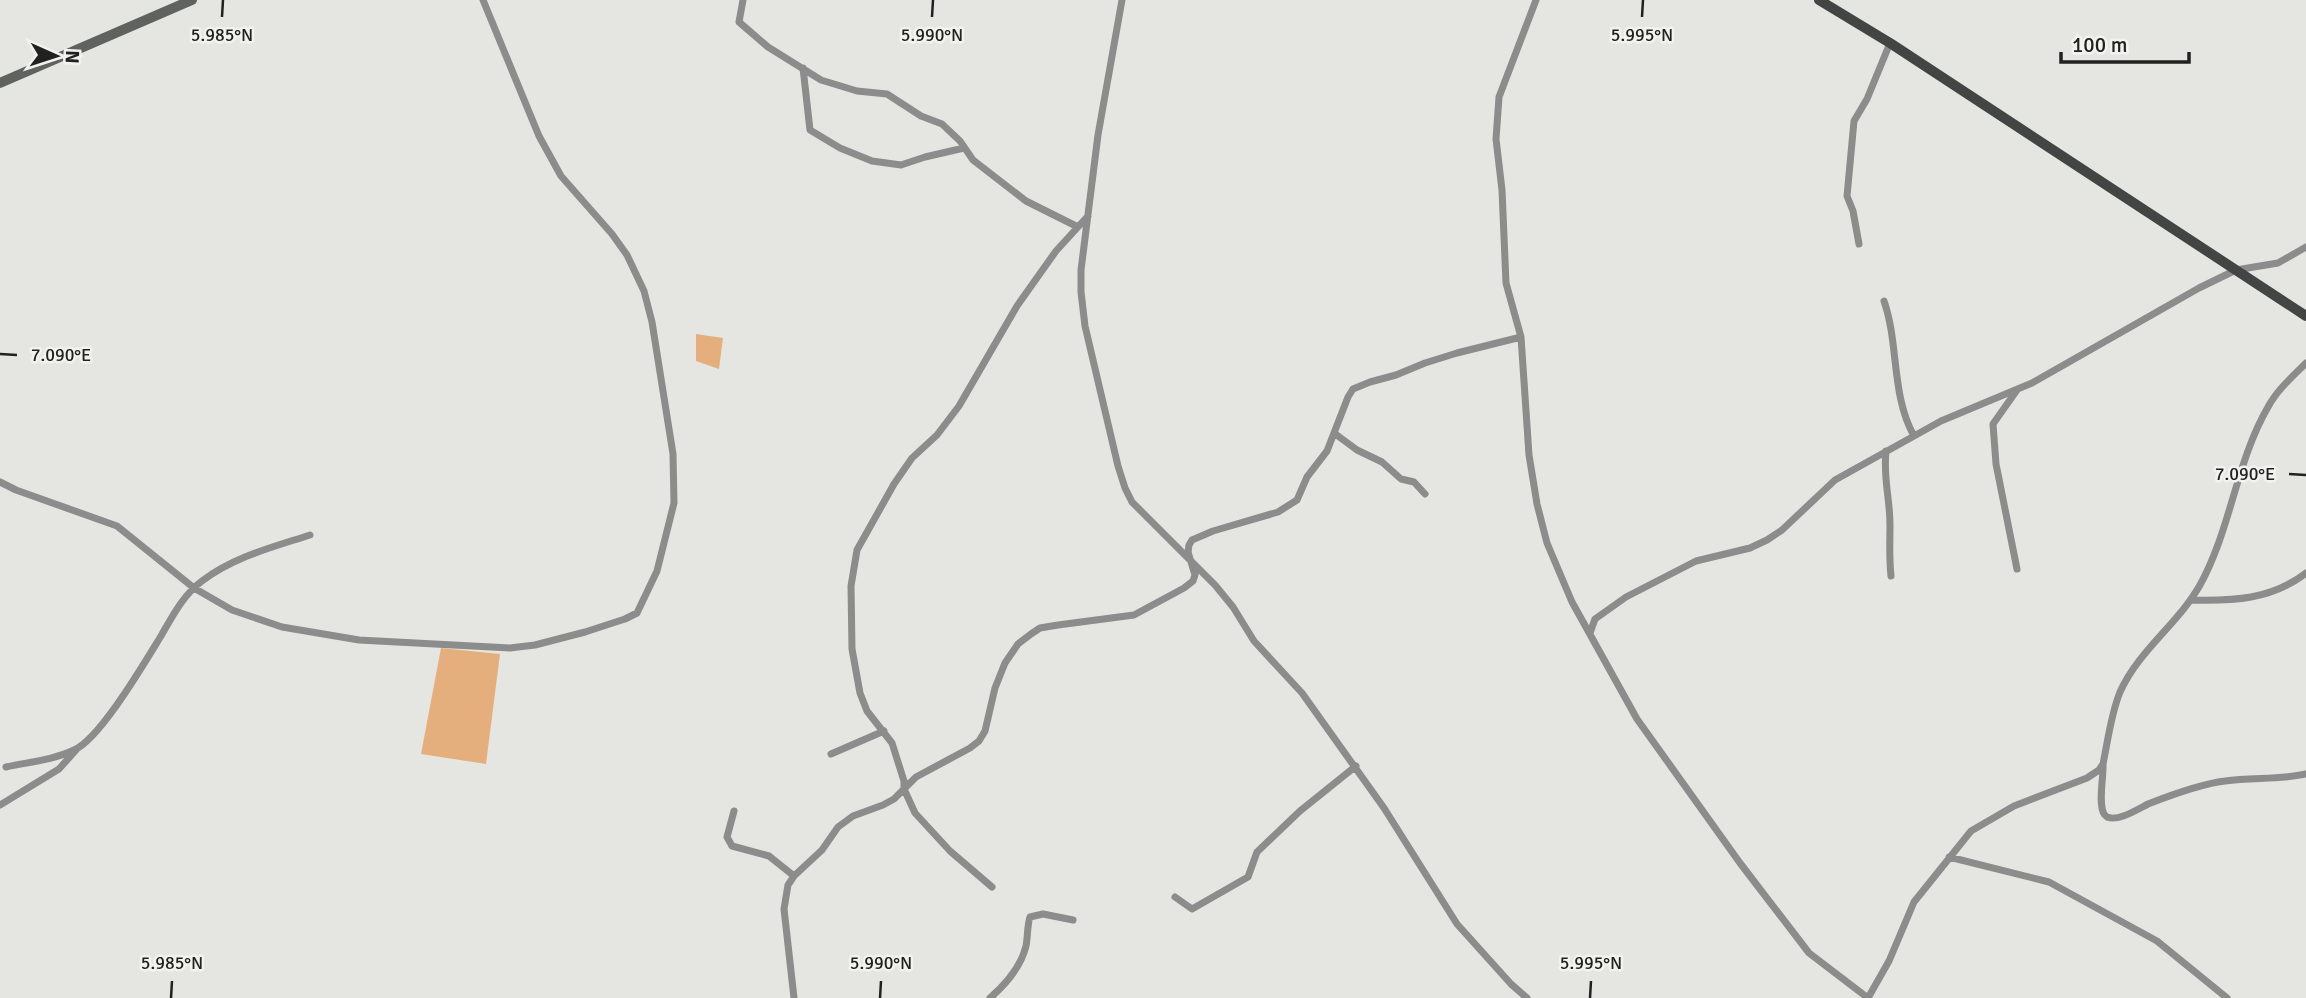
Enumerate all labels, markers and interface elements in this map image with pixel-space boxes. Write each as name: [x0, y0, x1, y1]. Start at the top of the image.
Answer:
north arrow: [21, 21, 91, 91]
scale bar: [2061, 21, 2189, 65]
text: 5.985°N: [191, 24, 253, 46]
text: 5.990°N: [901, 24, 963, 46]
text: 5.995°N: [1611, 24, 1673, 46]
text: 100 m: [2072, 32, 2127, 58]
text: N: [60, 50, 84, 64]
text: 7.090°E: [31, 344, 91, 366]
text: 7.090°E: [2215, 463, 2275, 485]
text: 5.985°N: [141, 952, 203, 974]
text: 5.990°N: [850, 952, 912, 974]
text: 5.995°N: [1560, 952, 1622, 974]

